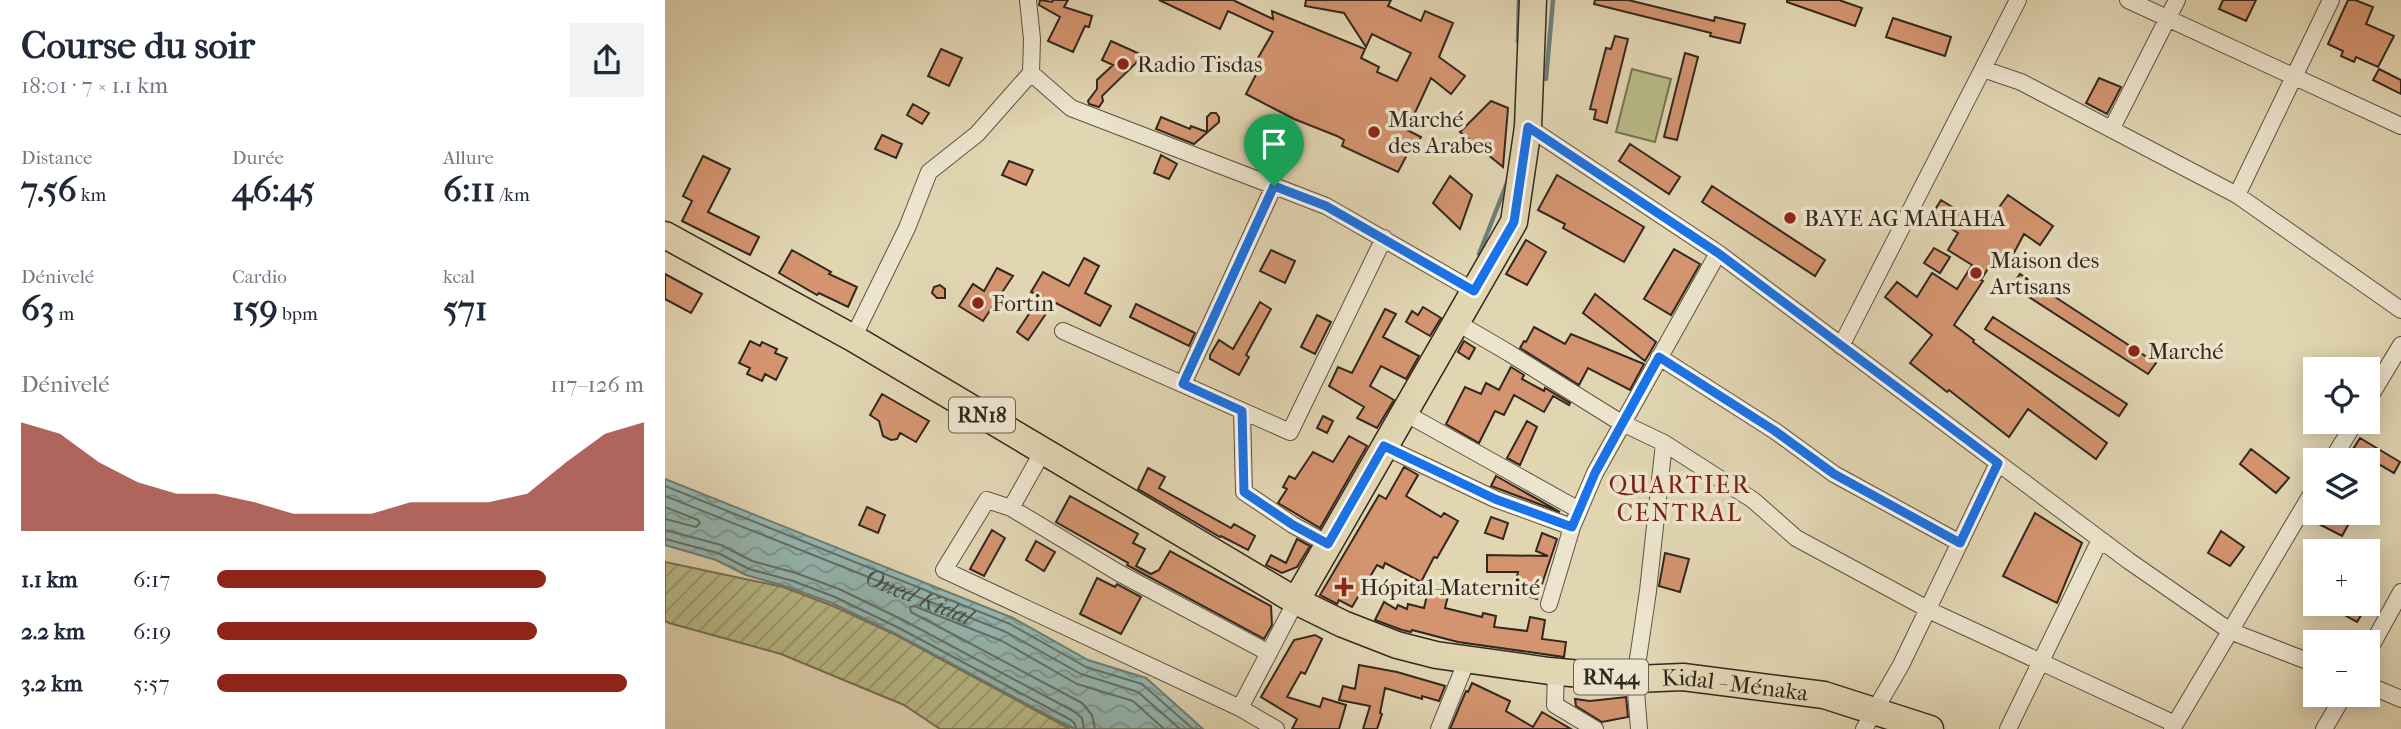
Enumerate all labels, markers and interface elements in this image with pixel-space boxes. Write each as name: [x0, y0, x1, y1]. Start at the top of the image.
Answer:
text: Course du soir: [21, 23, 255, 68]
button: share: [570, 23, 644, 97]
place label: Radio Tisdas: [1137, 51, 1262, 78]
marker: Radio Tisdas: [1115, 56, 1131, 72]
text: 18:01 · 7 × 1.1 km: [21, 72, 168, 99]
place label: Marché des Arabes: [1388, 106, 1493, 159]
pin: [1244, 114, 1304, 186]
marker: Marché des Arabes: [1366, 124, 1382, 140]
icon: arrive: [1255, 125, 1293, 163]
text: Distance: [21, 147, 92, 169]
text: Durée: [232, 147, 284, 169]
text: Allure: [443, 147, 494, 169]
text: 7.56: [21, 169, 77, 210]
text: 46:45: [232, 169, 315, 210]
text: 6:11: [443, 169, 495, 210]
text: km: [77, 184, 106, 206]
text: /km: [495, 184, 530, 206]
place label: BAYE AG MAHAHA: [1804, 205, 2007, 232]
marker: BAYE AG MAHAHA: [1782, 210, 1798, 226]
place label: Maison des Artisans: [1989, 247, 2099, 300]
marker: Maison des Artisans: [1968, 265, 1984, 281]
text: Dénivelé: [21, 266, 94, 288]
text: Cardio: [232, 266, 287, 288]
text: kcal: [443, 266, 475, 288]
text: 63: [21, 288, 54, 329]
text: 159: [232, 288, 278, 329]
text: 571: [443, 288, 488, 329]
place label: Fortin: [992, 290, 1055, 317]
marker: Fortin: [970, 295, 986, 311]
text: m: [54, 303, 74, 325]
text: bpm: [278, 303, 318, 325]
place label: Marché: [2148, 338, 2224, 365]
marker: Marché: [2126, 343, 2142, 359]
map controls: [2303, 357, 2380, 707]
button: locate: [2303, 357, 2380, 434]
text: Dénivelé: [21, 371, 110, 398]
text: 117–126 m: [550, 371, 644, 398]
road number: RN18: [949, 398, 1015, 432]
button: layers: [2303, 448, 2380, 525]
district label: QUARTIER CENTRAL: [1609, 471, 1751, 527]
button: +: [2303, 539, 2380, 616]
water label: Oued Kidal: [861, 563, 979, 632]
text: 1.1 km: [21, 566, 78, 593]
text: 6:17: [133, 566, 170, 593]
place label: Hópital-Maternité: [1360, 574, 1540, 601]
marker: Hópital-Maternité: [1334, 577, 1354, 597]
text: 2.2 km: [21, 618, 85, 645]
text: 6:19: [133, 618, 171, 645]
button: −: [2303, 630, 2380, 707]
road number: RN44: [1574, 660, 1648, 694]
street label: Kidal - Ménaka: [1661, 664, 1810, 707]
text: 3.2 km: [21, 670, 83, 697]
text: 5:57: [133, 670, 170, 697]

